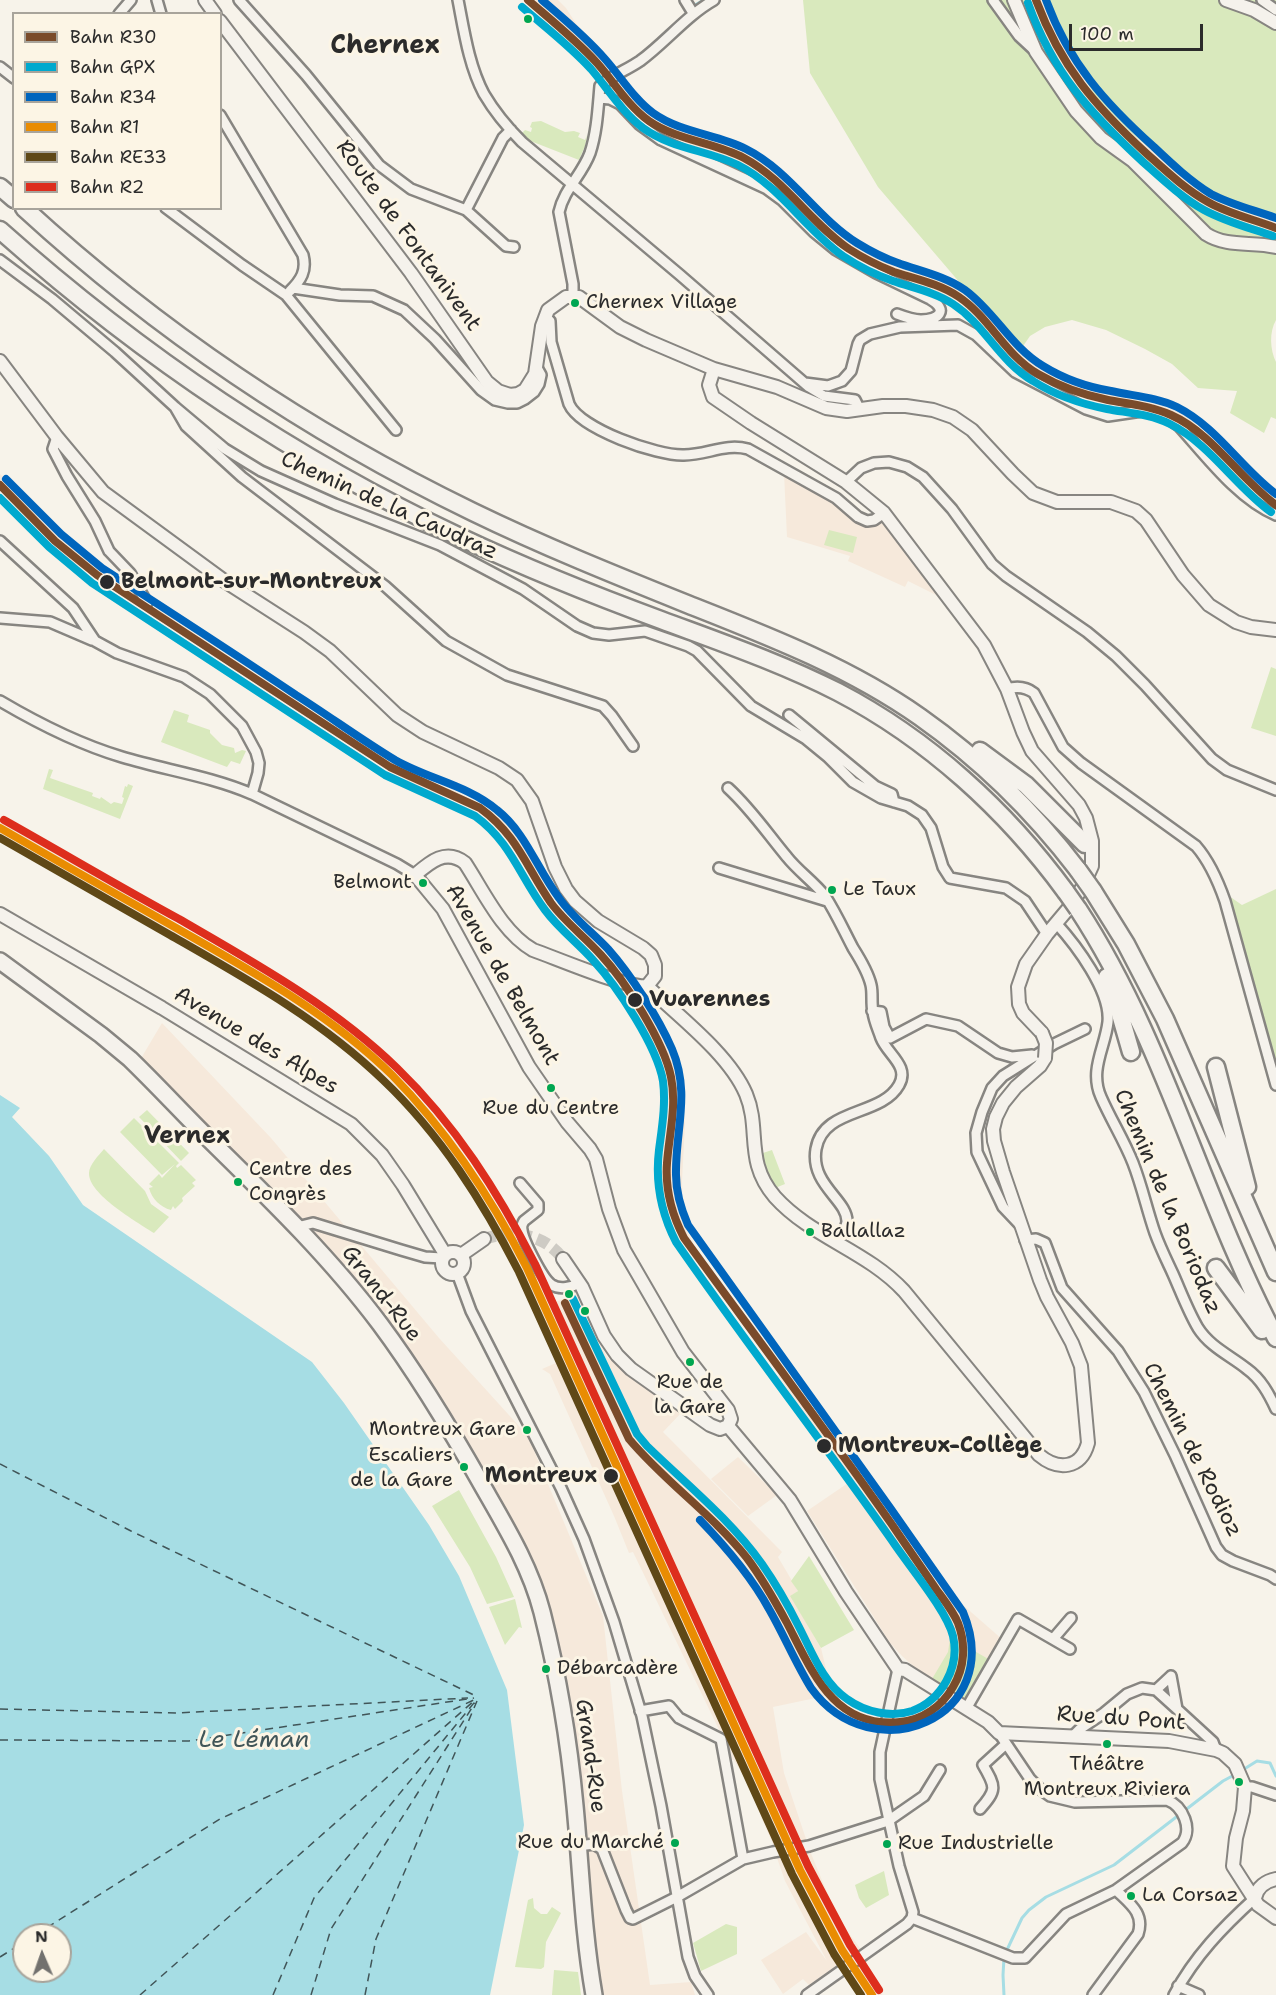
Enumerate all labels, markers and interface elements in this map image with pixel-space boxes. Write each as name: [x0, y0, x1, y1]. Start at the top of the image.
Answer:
legend: [12, 12, 222, 210]
scale bar: [1072, 12, 1206, 50]
unlabelled marker: [522, 13, 534, 25]
text: 100 m: [1080, 22, 1134, 46]
text: Bahn R30: [70, 25, 157, 49]
district label: Chernex: [330, 30, 440, 62]
text: Bahn GPX: [70, 55, 155, 79]
text: Bahn R34: [70, 85, 156, 109]
text: Bahn R1: [70, 115, 140, 139]
street label: Route de Fontanivent: [330, 135, 486, 337]
text: Bahn RE33: [70, 145, 167, 169]
text: Bahn R2: [70, 175, 144, 199]
place label: Chernex Village: [586, 291, 737, 315]
marker: Chernex Village: [569, 297, 581, 309]
street label: Chemin de la Caudraz: [276, 446, 502, 566]
place label: Belmont-sur-Montreux: [121, 569, 382, 595]
marker: Belmont-sur-Montreux: [98, 573, 116, 591]
place label: Belmont: [333, 871, 412, 895]
marker: Belmont: [417, 877, 429, 889]
place label: Le Taux: [843, 878, 916, 902]
street label: Avenue de Belmont: [439, 879, 565, 1071]
marker: Le Taux: [826, 884, 838, 896]
street label: Avenue des Alpes: [169, 981, 343, 1101]
place label: Vuarennes: [649, 987, 770, 1013]
marker: Vuarennes: [626, 991, 644, 1009]
marker: Rue du Centre: [545, 1082, 557, 1094]
street label: Chemin de la Boriodaz: [1108, 1086, 1226, 1318]
place label: Rue du Centre: [483, 1097, 619, 1121]
district label: Vernex: [144, 1123, 230, 1151]
place label: Centre des Congrès: [249, 1158, 352, 1205]
marker: Centre des Congrès: [232, 1176, 244, 1188]
place label: Ballallaz: [821, 1220, 906, 1244]
marker: Ballallaz: [804, 1226, 816, 1238]
street label: Grand-Rue: [335, 1241, 427, 1347]
unlabelled marker: [563, 1288, 575, 1300]
unlabelled marker: [579, 1305, 591, 1317]
marker: Rue de la Gare: [684, 1356, 696, 1368]
street label: Chemin de Rodioz: [1137, 1359, 1247, 1541]
place label: Rue de la Gare: [654, 1371, 726, 1418]
place label: Montreux Gare: [369, 1418, 516, 1442]
marker: Montreux Gare: [521, 1424, 533, 1436]
place label: Montreux-Collège: [838, 1433, 1042, 1459]
marker: Montreux-Collège: [815, 1437, 833, 1455]
place label: Escaliers de la Gare: [350, 1444, 453, 1491]
marker: Escaliers de la Gare: [458, 1461, 470, 1473]
place label: Montreux: [485, 1463, 597, 1489]
marker: Montreux: [602, 1467, 620, 1485]
place label: Débarcadère: [557, 1657, 678, 1681]
marker: Débarcadère: [540, 1663, 552, 1675]
street label: Grand-Rue: [569, 1697, 611, 1815]
street label: Rue du Pont: [1056, 1701, 1186, 1737]
water label: Le Léman: [198, 1727, 310, 1755]
marker: Théâtre Montreux Riviera: [1101, 1738, 1113, 1750]
place label: Théâtre Montreux Riviera: [1024, 1753, 1190, 1800]
unlabelled marker: [1233, 1776, 1245, 1788]
place label: Rue du Marché: [517, 1831, 664, 1855]
place label: Rue Industrielle: [898, 1832, 1054, 1856]
marker: Rue du Marché: [669, 1837, 681, 1849]
marker: Rue Industrielle: [881, 1838, 893, 1850]
place label: La Corsaz: [1142, 1884, 1238, 1908]
marker: La Corsaz: [1125, 1890, 1137, 1902]
north arrow: [12, 1923, 72, 1983]
text: N: [35, 1926, 48, 1947]

